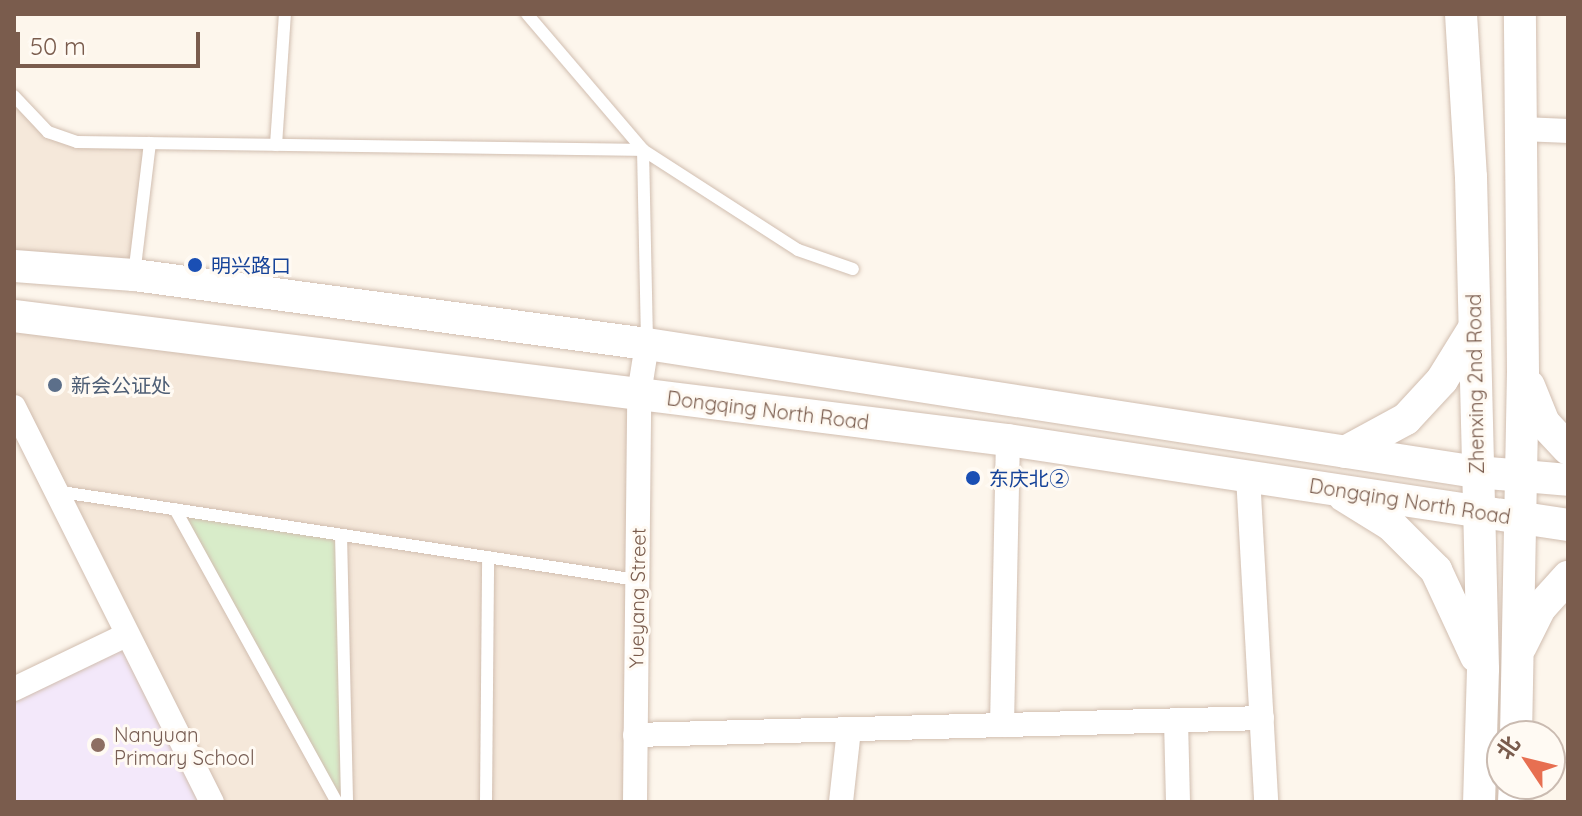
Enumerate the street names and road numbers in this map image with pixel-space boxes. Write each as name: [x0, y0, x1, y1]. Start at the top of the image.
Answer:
street label: Zhenxing 2nd Road: [1461, 294, 1489, 474]
street label: Dongqing North Road: [665, 386, 871, 434]
street label: Dongqing North Road: [1308, 473, 1512, 529]
street label: Yueyang Street: [624, 527, 650, 669]

